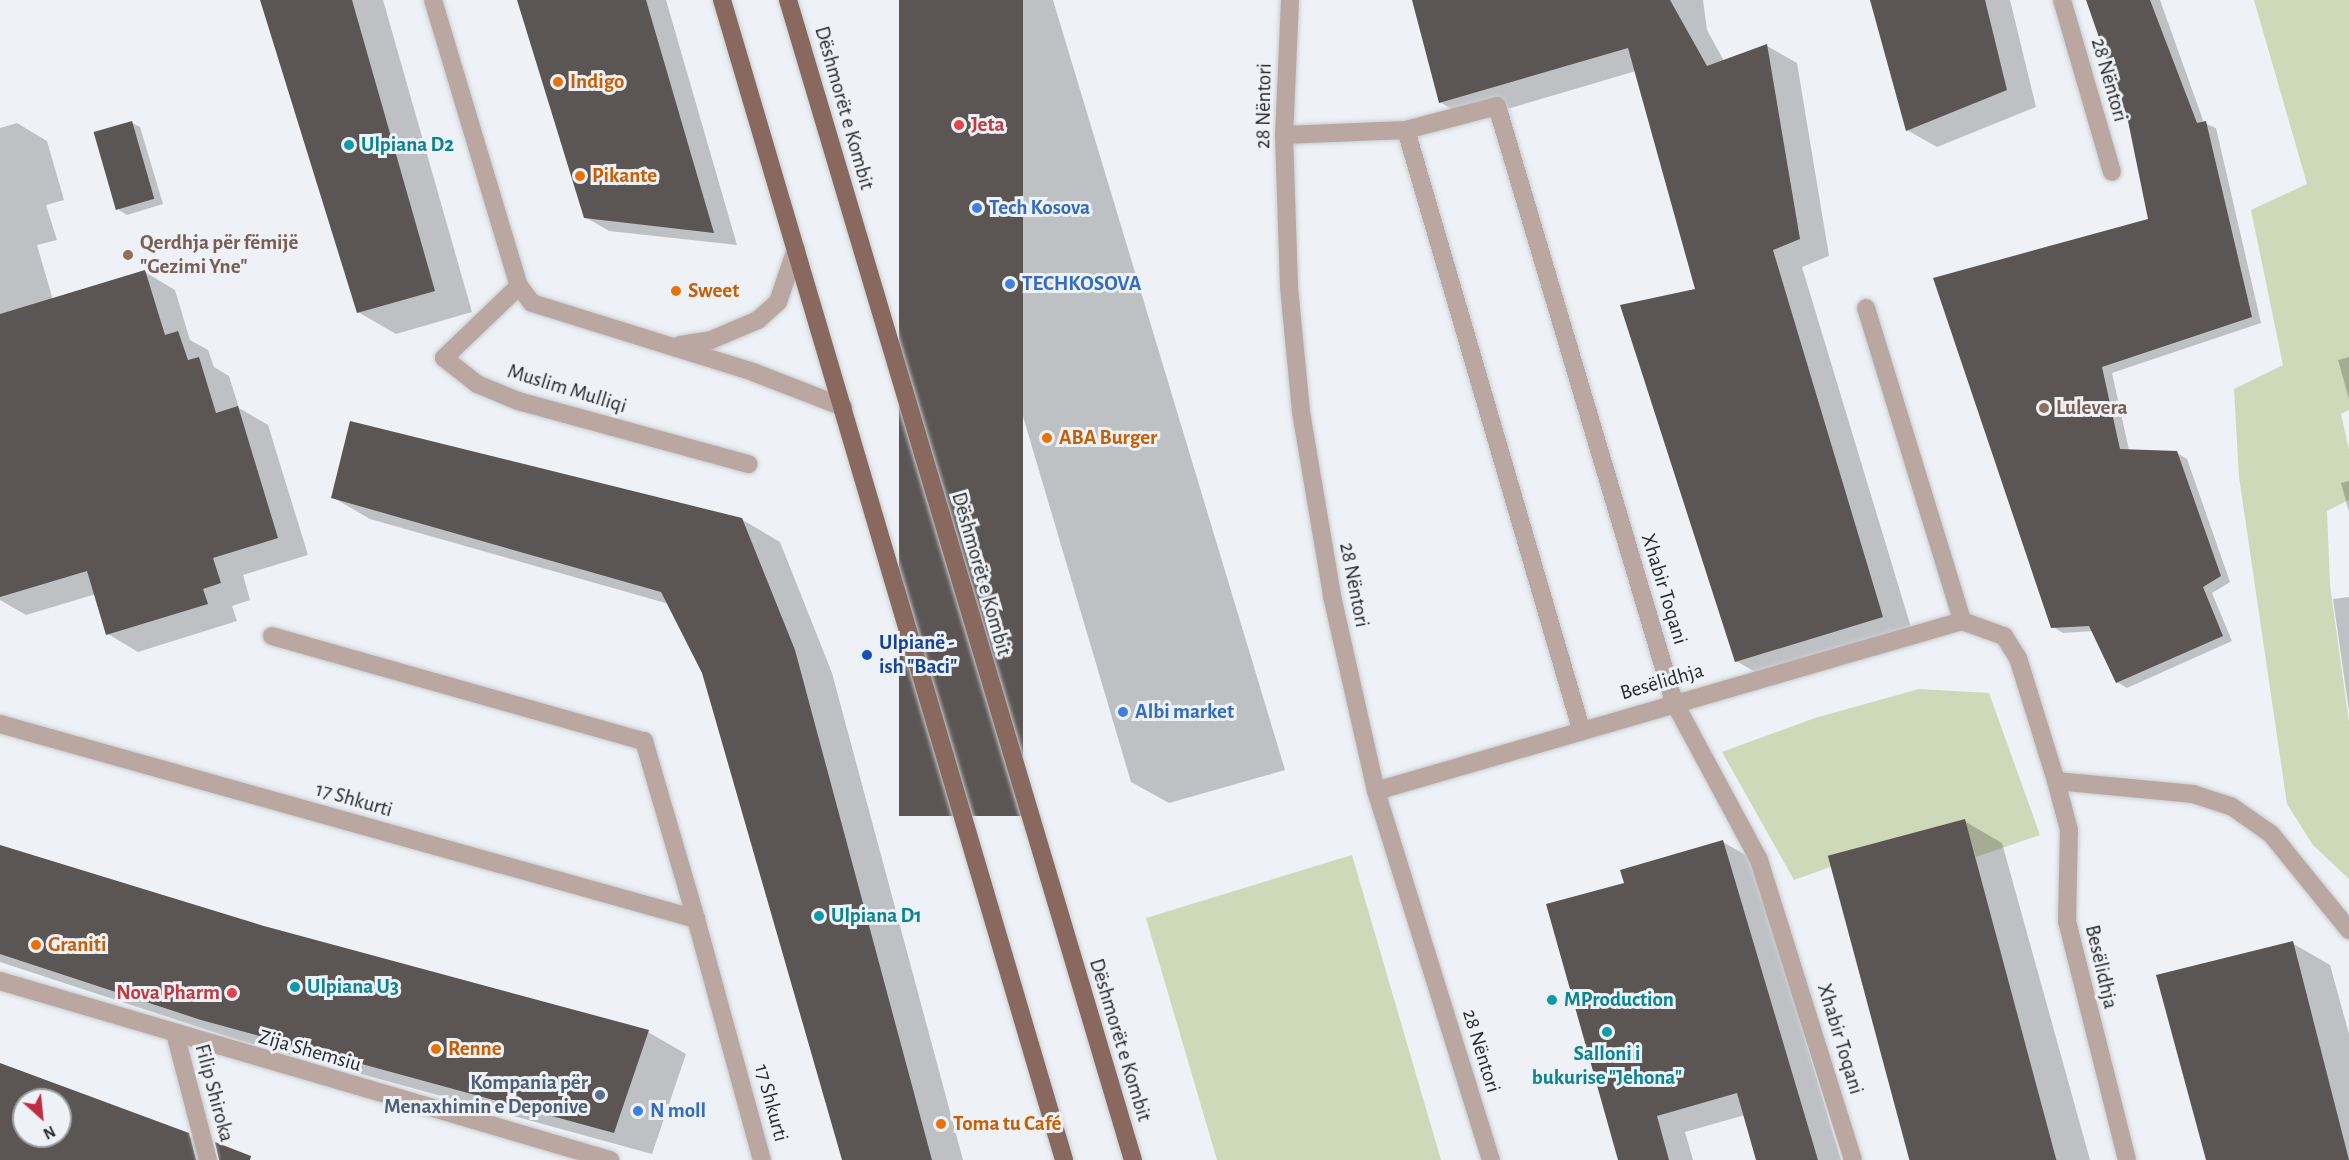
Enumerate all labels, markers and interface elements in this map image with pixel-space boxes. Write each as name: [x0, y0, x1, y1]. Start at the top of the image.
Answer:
street label: Dëshmorët e Kombit: [809, 23, 879, 193]
street label: 28 Nëntori: [2085, 35, 2133, 125]
street label: 28 Nëntori: [1251, 63, 1277, 149]
place label: Indigo: [570, 69, 624, 95]
marker: Indigo: [551, 75, 565, 89]
place label: Jeta: [971, 112, 1005, 138]
marker: Jeta: [952, 118, 966, 132]
place label: Ulpiana D2: [361, 132, 454, 158]
marker: Ulpiana D2: [342, 138, 356, 152]
place label: Pikante: [592, 163, 657, 189]
marker: Pikante: [573, 169, 587, 183]
place label: Tech Kosova: [989, 195, 1090, 221]
marker: Tech Kosova: [970, 201, 984, 215]
place label: Qerdhja për fëmijë "Gezimi Yne": [140, 230, 298, 280]
marker: Qerdhja për fëmijë "Gezimi Yne": [121, 248, 135, 262]
place label: TECHKOSOVA: [1022, 271, 1141, 297]
marker: TECHKOSOVA: [1003, 277, 1017, 291]
place label: Sweet: [688, 278, 739, 304]
marker: Sweet: [669, 284, 683, 298]
street label: Muslim Mulliqi: [504, 359, 630, 419]
place label: Lulevera: [2056, 395, 2128, 421]
marker: Lulevera: [2037, 401, 2051, 415]
place label: ABA Burger: [1059, 425, 1157, 451]
marker: ABA Burger: [1040, 431, 1054, 445]
street label: Dëshmorët e Kombit: [946, 489, 1016, 659]
street label: Xhabir Toqani: [1635, 531, 1693, 647]
street label: 28 Nëntori: [1333, 540, 1375, 630]
place label: Ulpianë - ish "Baci": [879, 630, 958, 680]
marker: Ulpianë - ish "Baci": [860, 648, 874, 662]
street label: Besëlidhja: [1617, 658, 1707, 706]
place label: Albi market: [1135, 699, 1234, 725]
marker: Albi market: [1116, 705, 1130, 719]
street label: 17 Shkurti: [313, 777, 395, 823]
place label: Ulpiana D1: [831, 903, 922, 929]
marker: Ulpiana D1: [812, 909, 826, 923]
street label: Besëlidhja: [2079, 922, 2123, 1012]
place label: Graniti: [48, 932, 106, 958]
marker: Graniti: [29, 938, 43, 952]
street label: Dëshmorët e Kombit: [1083, 956, 1157, 1124]
place label: Ulpiana U3: [307, 974, 399, 1000]
place label: Nova Pharm: [116, 980, 220, 1006]
marker: Ulpiana U3: [288, 980, 302, 994]
street label: Xhabir Toqani: [1811, 981, 1869, 1097]
marker: Nova Pharm: [225, 986, 239, 1000]
place label: MProduction: [1564, 987, 1674, 1013]
marker: MProduction: [1545, 993, 1559, 1007]
street label: 28 Nëntori: [1456, 1006, 1506, 1096]
street label: Zija Shemsiu: [256, 1024, 364, 1078]
marker: Salloni i bukurise "Jehona": [1600, 1025, 1614, 1039]
place label: Renne: [448, 1036, 502, 1062]
street label: Filip Shiroka: [189, 1041, 239, 1145]
place label: Salloni i bukurise "Jehona": [1532, 1041, 1682, 1091]
marker: Renne: [429, 1042, 443, 1056]
street label: 17 Shkurti: [749, 1062, 793, 1144]
place label: Kompania për Menaxhimin e Deponive: [384, 1070, 588, 1120]
north arrow: [12, 1088, 72, 1148]
marker: Kompania për Menaxhimin e Deponive: [593, 1088, 607, 1102]
place label: N moll: [650, 1098, 706, 1124]
marker: N moll: [631, 1104, 645, 1118]
place label: Toma tu Café: [953, 1111, 1061, 1137]
marker: Toma tu Café: [934, 1117, 948, 1131]
text: N: [41, 1123, 58, 1142]

